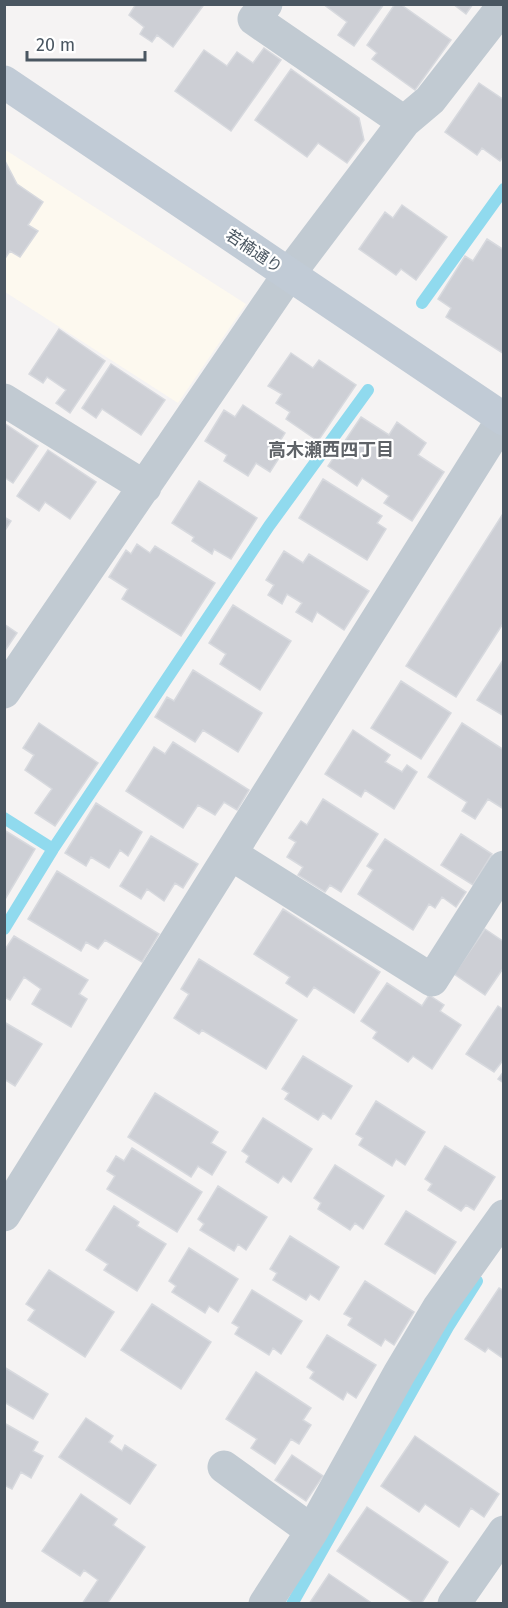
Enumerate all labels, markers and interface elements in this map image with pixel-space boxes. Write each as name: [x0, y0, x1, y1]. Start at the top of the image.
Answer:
scale bar: [27, 24, 146, 62]
text: 20 m: [36, 34, 75, 56]
street label: 若楠通り: [222, 225, 286, 277]
district label: 高木瀬西四丁目: [268, 439, 394, 461]

